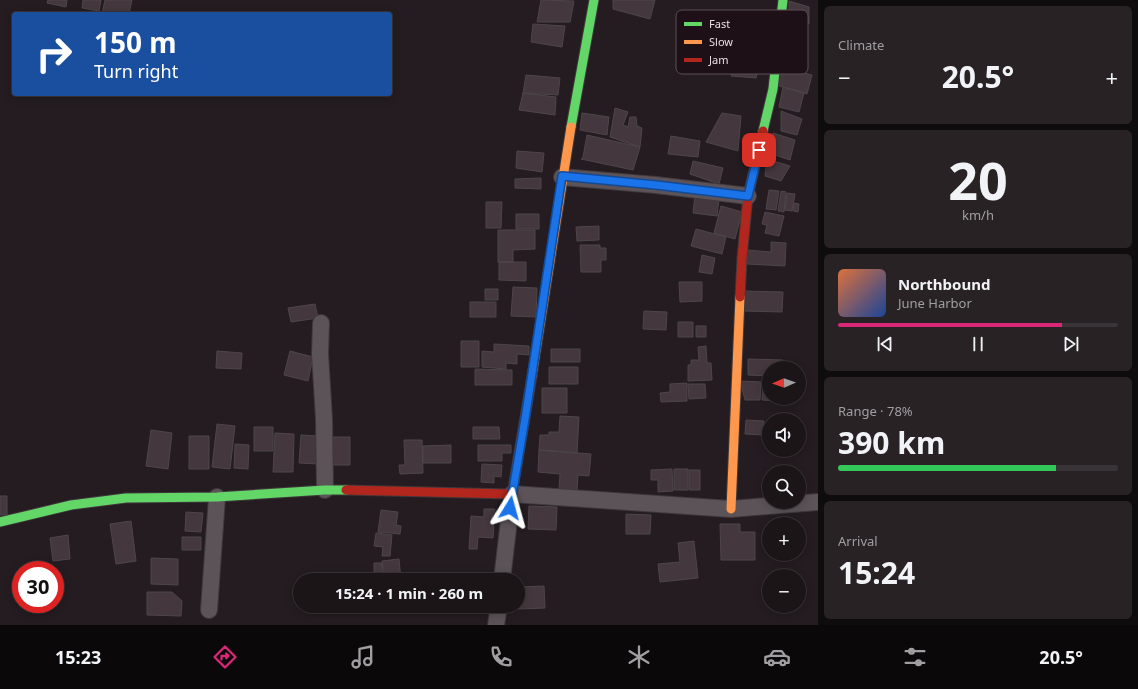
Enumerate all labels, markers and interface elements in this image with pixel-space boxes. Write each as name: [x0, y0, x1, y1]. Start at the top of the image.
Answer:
legend: [676, 10, 808, 74]
text: Fast: [709, 16, 730, 31]
text: 150 m: [94, 23, 177, 61]
icon: right: [28, 28, 80, 80]
text: Slow: [709, 34, 733, 49]
text: Climate: [838, 36, 884, 54]
text: Jam: [708, 52, 728, 67]
text: 20.5°: [942, 56, 1014, 97]
text: Turn right: [94, 59, 178, 83]
text: −: [838, 62, 851, 92]
text: +: [1105, 62, 1118, 92]
pin: [742, 133, 776, 167]
icon: arrive: [748, 139, 770, 161]
text: 20: [948, 144, 1008, 215]
text: km/h: [962, 206, 994, 224]
text: Northbound: [898, 274, 990, 294]
text: June Harbor: [898, 294, 972, 312]
icon: previous: [874, 333, 896, 355]
icon: pause: [967, 333, 989, 355]
icon: next: [1060, 333, 1082, 355]
north arrow: [762, 361, 806, 405]
map controls: [762, 361, 806, 613]
text: Range · 78%: [838, 402, 913, 420]
button: sound: [762, 413, 806, 457]
text: 390 km: [838, 422, 945, 463]
button: search: [762, 465, 806, 509]
position arrow: [489, 487, 531, 529]
button: +: [762, 517, 806, 561]
text: Arrival: [838, 532, 878, 550]
text: 15:24: [838, 552, 915, 593]
speed limit sign: 30: [12, 561, 64, 613]
button: −: [762, 569, 806, 613]
text: 15:24 · 1 min · 260 m: [335, 583, 483, 603]
icon: directions: [211, 643, 239, 671]
icon: music: [349, 643, 377, 671]
icon: phone: [487, 643, 515, 671]
icon: climate: [625, 643, 653, 671]
icon: car: [763, 643, 791, 671]
icon: filters: [901, 643, 929, 671]
text: 15:23: [55, 645, 101, 669]
text: 20.5°: [1039, 645, 1083, 669]

